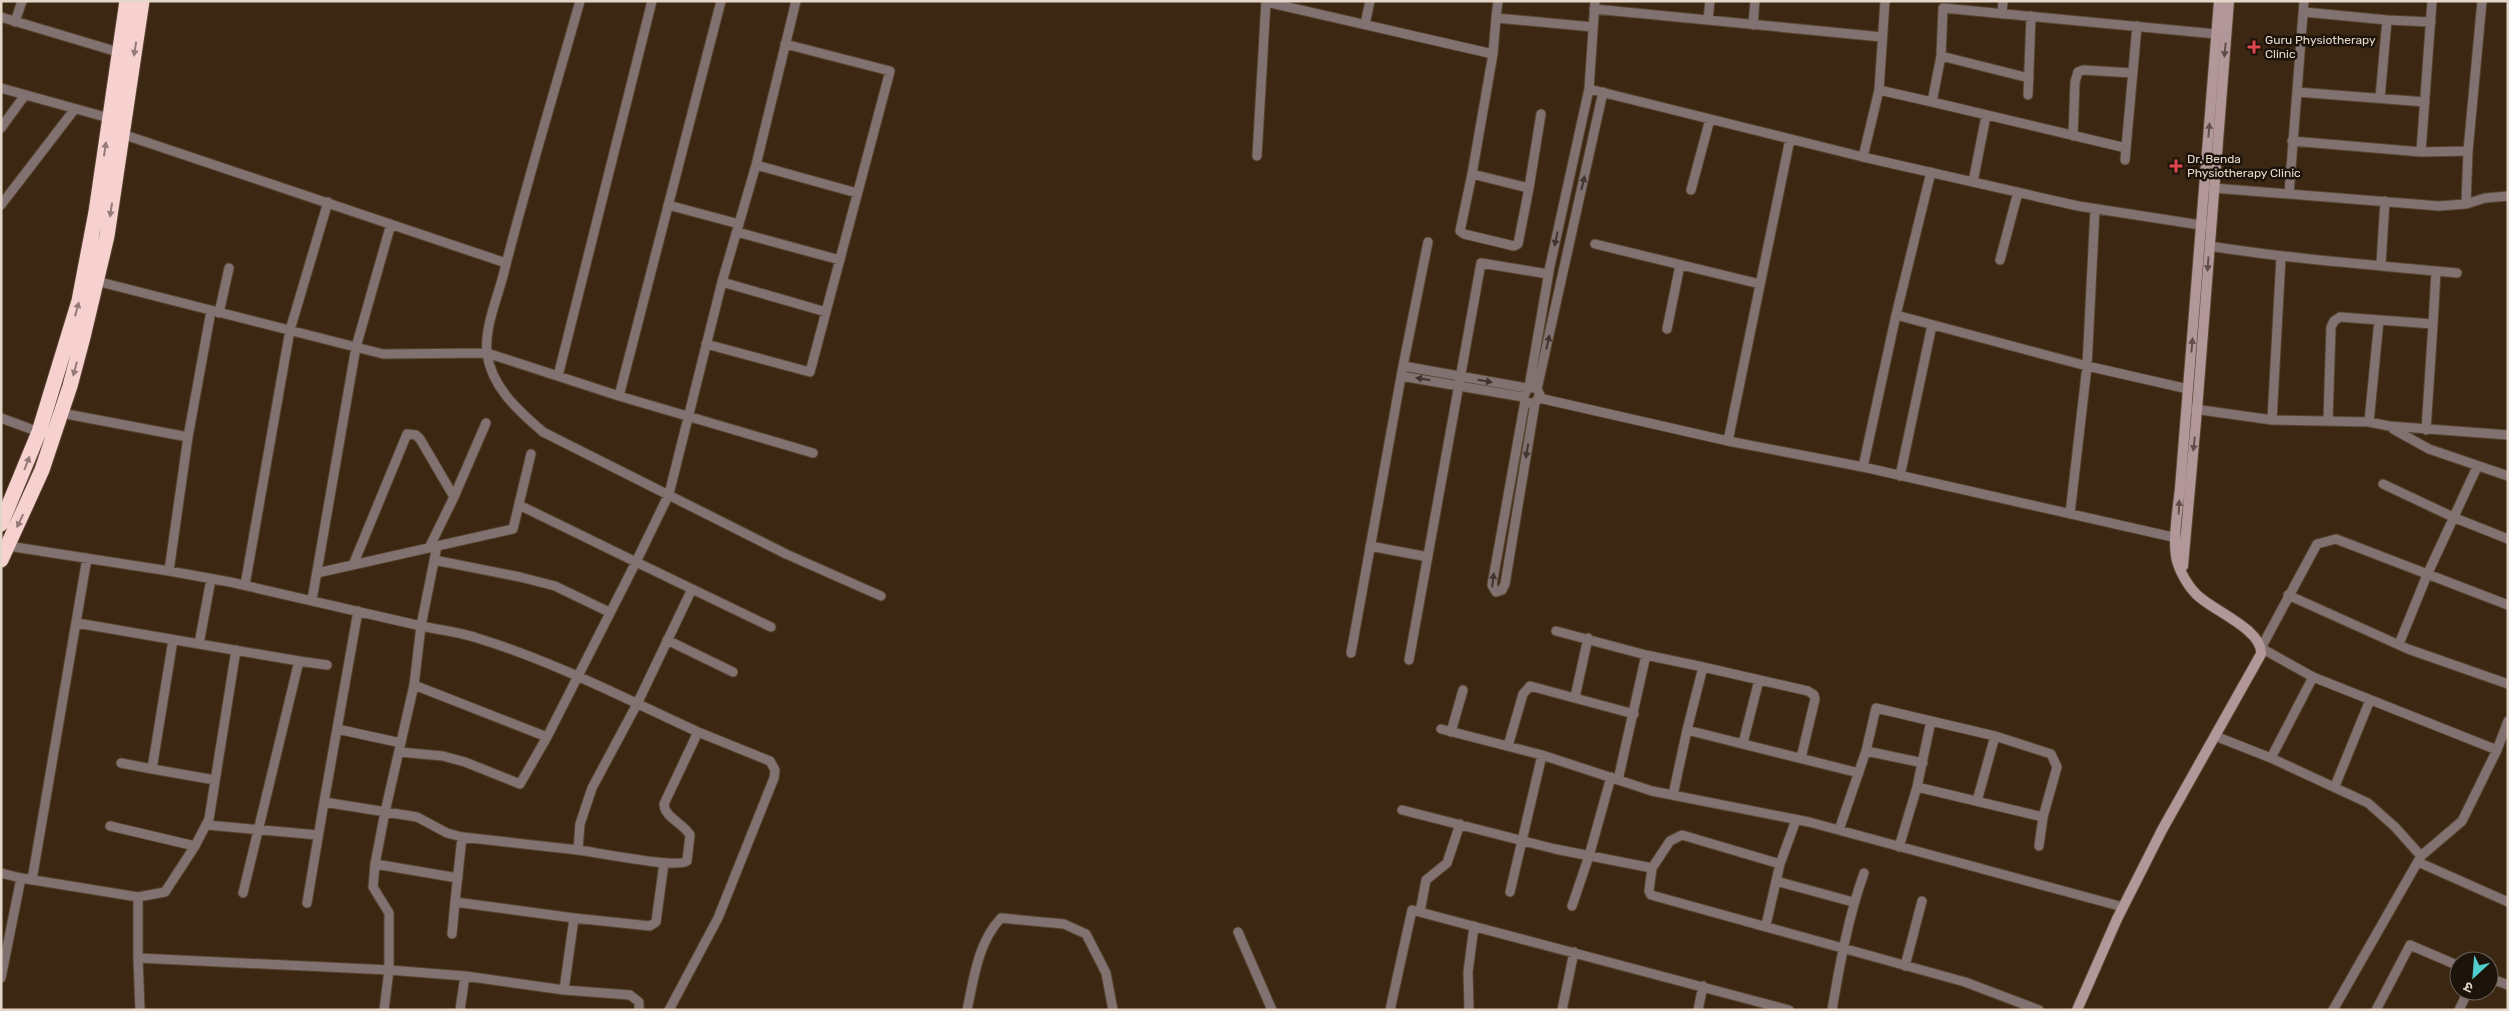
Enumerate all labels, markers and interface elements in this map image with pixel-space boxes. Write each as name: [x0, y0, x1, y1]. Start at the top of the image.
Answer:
place label: Guru Physiotherapy Clinic: [2265, 33, 2376, 61]
marker: Guru Physiotherapy Clinic: [2247, 40, 2261, 54]
one-way arrow: [130, 42, 138, 58]
one-way arrow: [2221, 42, 2229, 58]
one-way arrow: [2205, 122, 2213, 138]
one-way arrow: [101, 140, 109, 156]
place label: Dr. Benda Physiotherapy Clinic: [2187, 152, 2301, 180]
marker: Dr. Benda Physiotherapy Clinic: [2169, 159, 2183, 173]
one-way arrow: [1579, 176, 1587, 191]
one-way arrow: [107, 203, 115, 219]
one-way arrow: [1552, 231, 1560, 247]
one-way arrow: [2203, 256, 2211, 272]
one-way arrow: [73, 301, 81, 316]
one-way arrow: [1544, 334, 1552, 349]
one-way arrow: [2188, 336, 2196, 352]
one-way arrow: [70, 361, 78, 376]
one-way arrow: [1415, 375, 1431, 383]
one-way arrow: [1478, 377, 1494, 385]
one-way arrow: [2190, 436, 2198, 452]
one-way arrow: [1522, 443, 1530, 459]
one-way arrow: [23, 455, 31, 470]
one-way arrow: [2175, 498, 2183, 514]
one-way arrow: [15, 514, 23, 528]
one-way arrow: [1490, 572, 1498, 588]
north arrow: [2449, 951, 2499, 1001]
text: उ: [2460, 977, 2476, 997]

